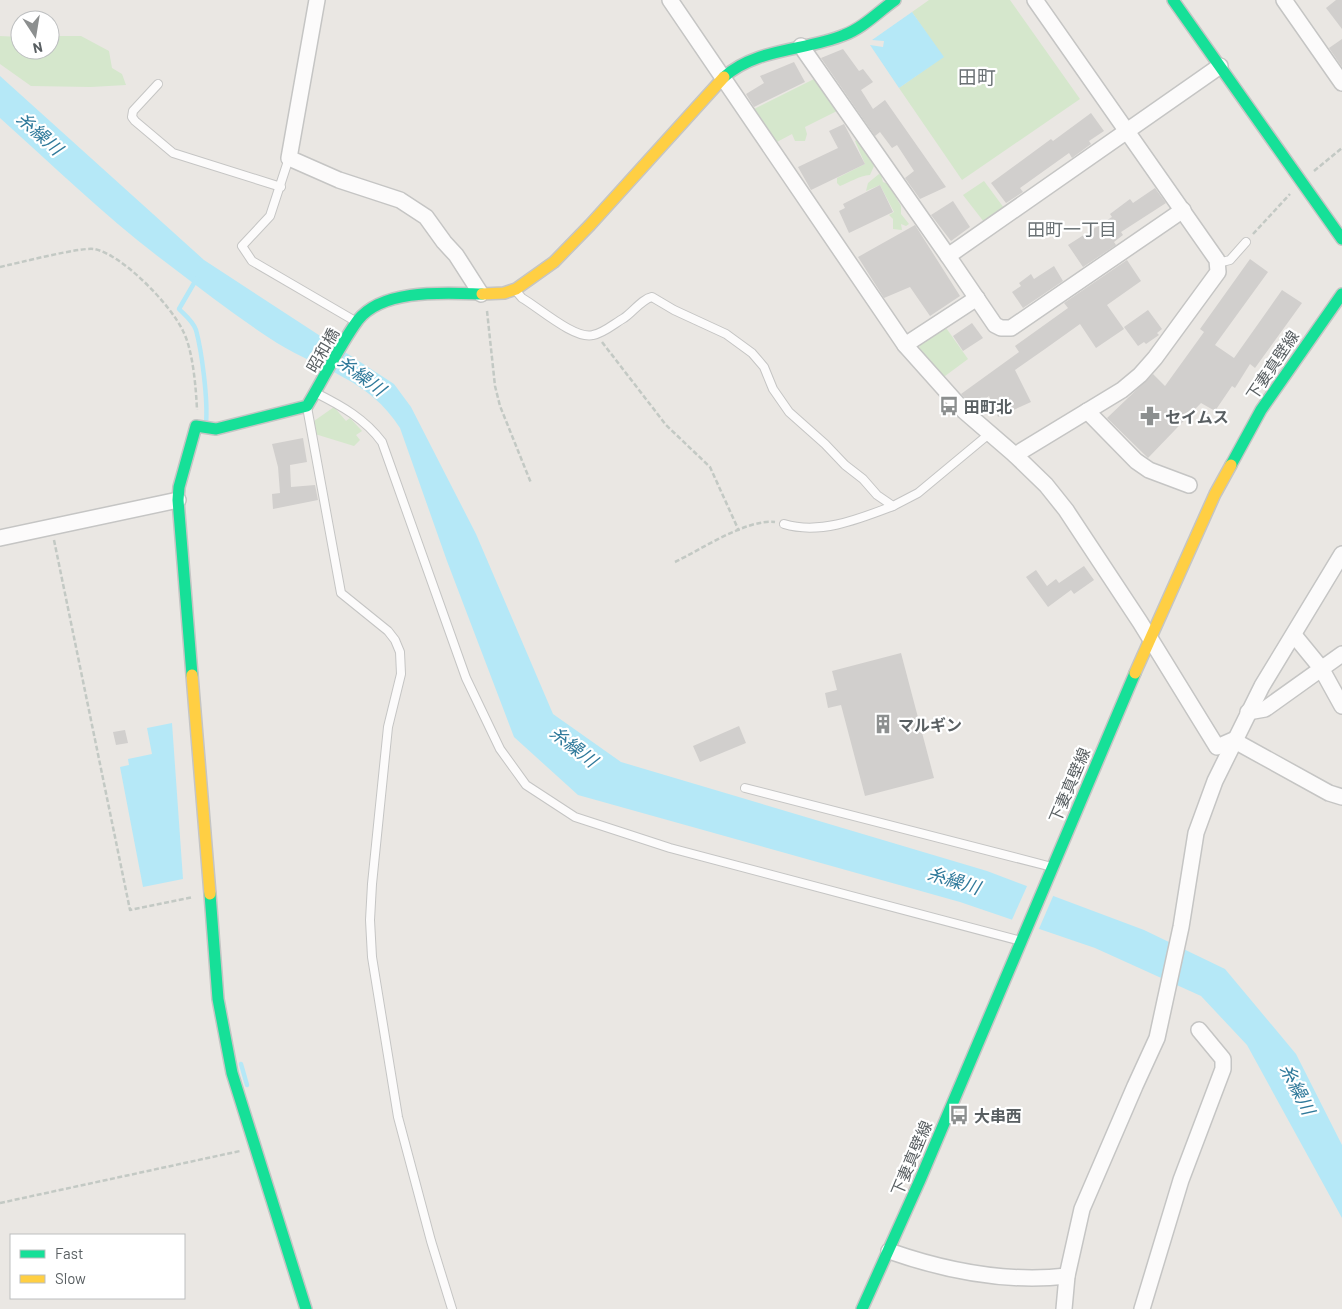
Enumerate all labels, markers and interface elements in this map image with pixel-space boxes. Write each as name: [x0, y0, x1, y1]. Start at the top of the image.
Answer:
north arrow: [10, 10, 60, 60]
text: N: [31, 39, 44, 57]
district label: 田町: [958, 65, 996, 88]
water label: 糸繰川: [13, 107, 69, 161]
district label: 田町一丁目: [1027, 218, 1117, 240]
street label: 昭和橋: [302, 324, 342, 376]
street label: 下妻真壁線: [1242, 327, 1302, 403]
water label: 糸繰川: [334, 350, 392, 401]
bus stop icon: 田町北: [938, 395, 960, 417]
place label: 田町北: [964, 397, 1012, 416]
pharmacy icon: セイムス: [1139, 405, 1161, 427]
place label: セイムス: [1165, 407, 1229, 426]
building icon: マルギン: [872, 713, 894, 735]
place label: マルギン: [898, 715, 962, 734]
water label: 糸繰川: [546, 721, 604, 773]
street label: 下妻真壁線: [1045, 744, 1093, 826]
water label: 糸繰川: [925, 862, 985, 899]
water label: 糸繰川: [1276, 1060, 1321, 1120]
bus stop icon: 大串西: [948, 1104, 970, 1126]
place label: 大串西: [974, 1106, 1022, 1125]
street label: 下妻真壁線: [887, 1117, 935, 1199]
legend: [10, 1234, 185, 1299]
text: Fast: [55, 1244, 83, 1262]
text: Slow: [55, 1269, 86, 1287]

